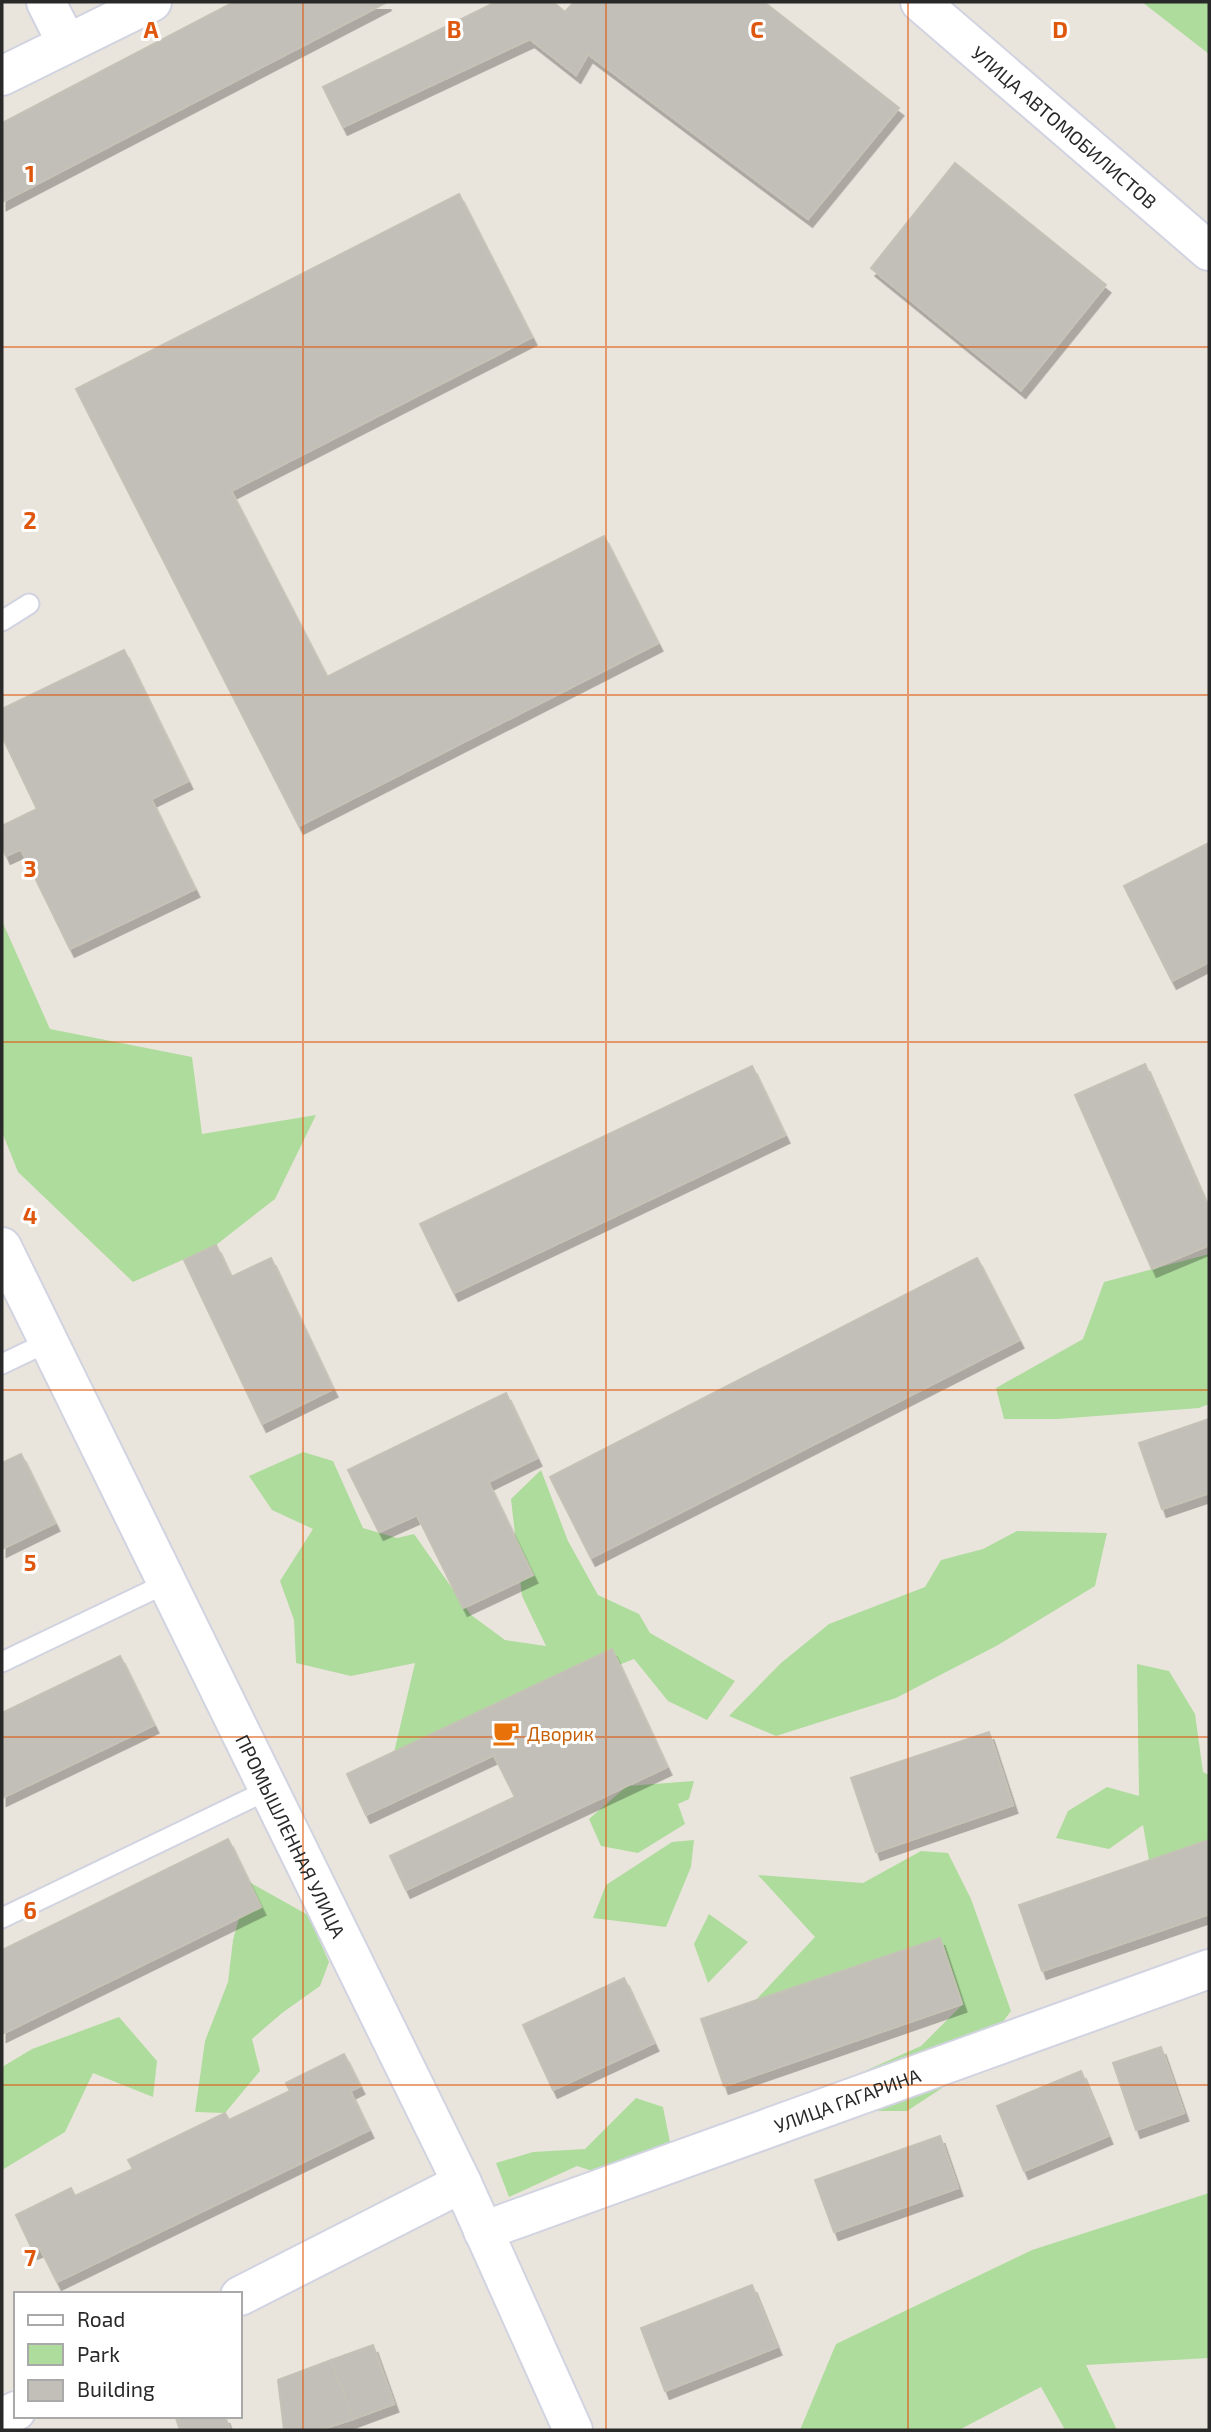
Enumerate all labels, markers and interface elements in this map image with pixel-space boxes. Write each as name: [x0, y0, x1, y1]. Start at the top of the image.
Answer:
text: A: [143, 15, 159, 43]
text: B: [447, 15, 461, 43]
text: C: [750, 15, 764, 43]
text: D: [1052, 15, 1068, 43]
street label: УЛИЦА АВТОМОБИЛИСТОВ: [967, 41, 1162, 213]
text: 1: [25, 159, 35, 187]
text: 2: [23, 506, 37, 534]
text: 3: [23, 854, 37, 882]
text: 4: [23, 1201, 37, 1229]
text: 5: [24, 1548, 36, 1576]
cafe icon: Дворик: [491, 1718, 521, 1748]
place label: Дворик: [527, 1722, 594, 1745]
street label: ПРОМЫШЛЕННАЯ УЛИЦА: [232, 1730, 351, 1941]
text: 6: [23, 1896, 37, 1924]
street label: УЛИЦА ГАГАРИНА: [771, 2063, 923, 2137]
text: 7: [24, 2243, 36, 2271]
legend: [14, 2292, 242, 2418]
text: Road: [77, 2306, 125, 2331]
text: Park: [77, 2341, 120, 2366]
text: Building: [77, 2376, 155, 2401]

